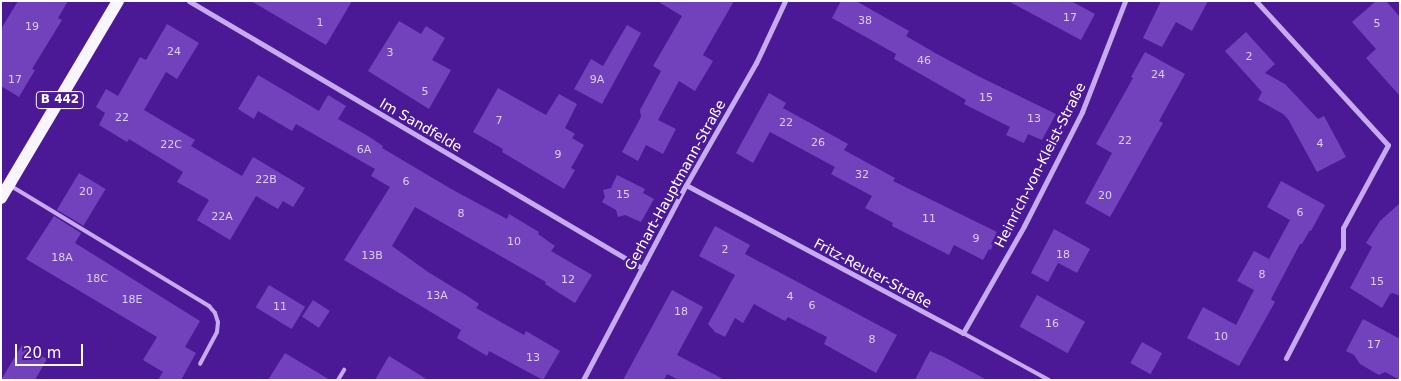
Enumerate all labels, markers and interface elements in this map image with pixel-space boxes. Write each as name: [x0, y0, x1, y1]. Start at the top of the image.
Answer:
house number: 17: [1063, 11, 1077, 25]
house number: 38: [858, 14, 872, 28]
house number: 1: [317, 16, 323, 30]
house number: 5: [1374, 17, 1380, 31]
house number: 19: [25, 20, 39, 34]
house number: 24: [167, 45, 181, 59]
house number: 3: [387, 46, 393, 60]
house number: 2: [1246, 50, 1252, 64]
house number: 46: [917, 54, 931, 68]
house number: 24: [1151, 68, 1165, 82]
house number: 17: [8, 73, 22, 87]
house number: 9A: [590, 73, 604, 87]
street label: Heinrich-von-Kleist-Straße: [991, 80, 1089, 250]
house number: 5: [422, 85, 428, 99]
road number: B 442: [35, 90, 85, 110]
house number: 15: [979, 91, 993, 105]
street label: Im Sandfelde: [377, 95, 465, 155]
street label: Gerhart-Hauptmann-Straße: [621, 97, 729, 273]
house number: 22: [115, 111, 129, 125]
house number: 13: [1027, 112, 1041, 126]
house number: 7: [496, 114, 502, 128]
house number: 22: [779, 116, 793, 130]
house number: 22: [1118, 134, 1132, 148]
house number: 26: [811, 136, 825, 150]
house number: 4: [1317, 137, 1323, 151]
house number: 22C: [160, 138, 182, 152]
house number: 6A: [357, 143, 371, 157]
house number: 9: [555, 148, 561, 162]
house number: 32: [855, 168, 869, 182]
house number: 22B: [255, 173, 277, 187]
house number: 6: [403, 175, 409, 189]
house number: 20: [79, 185, 93, 199]
house number: 15: [616, 188, 630, 202]
house number: 20: [1098, 189, 1112, 203]
house number: 6: [1297, 206, 1303, 220]
house number: 8: [458, 207, 464, 221]
house number: 22A: [211, 210, 233, 224]
house number: 11: [922, 212, 936, 226]
house number: 9: [973, 232, 979, 246]
house number: 10: [507, 235, 521, 249]
street label: Fritz-Reuter-Straße: [811, 235, 935, 311]
house number: 2: [722, 243, 728, 257]
house number: 18: [1056, 248, 1070, 262]
house number: 13B: [361, 249, 383, 263]
house number: 18A: [51, 251, 73, 265]
house number: 8: [1259, 268, 1265, 282]
house number: 18C: [86, 272, 108, 286]
house number: 12: [561, 273, 575, 287]
house number: 15: [1370, 275, 1384, 289]
house number: 13A: [426, 289, 448, 303]
house number: 4: [787, 290, 793, 304]
house number: 18E: [122, 293, 142, 307]
house number: 6: [809, 299, 815, 313]
house number: 11: [273, 300, 287, 314]
house number: 18: [674, 305, 688, 319]
house number: 16: [1045, 317, 1059, 331]
house number: 10: [1214, 330, 1228, 344]
house number: 8: [869, 333, 875, 347]
scale bar: [18, 334, 85, 366]
house number: 17: [1367, 338, 1381, 352]
text: 20 m: [23, 344, 61, 362]
house number: 13: [526, 351, 540, 365]

